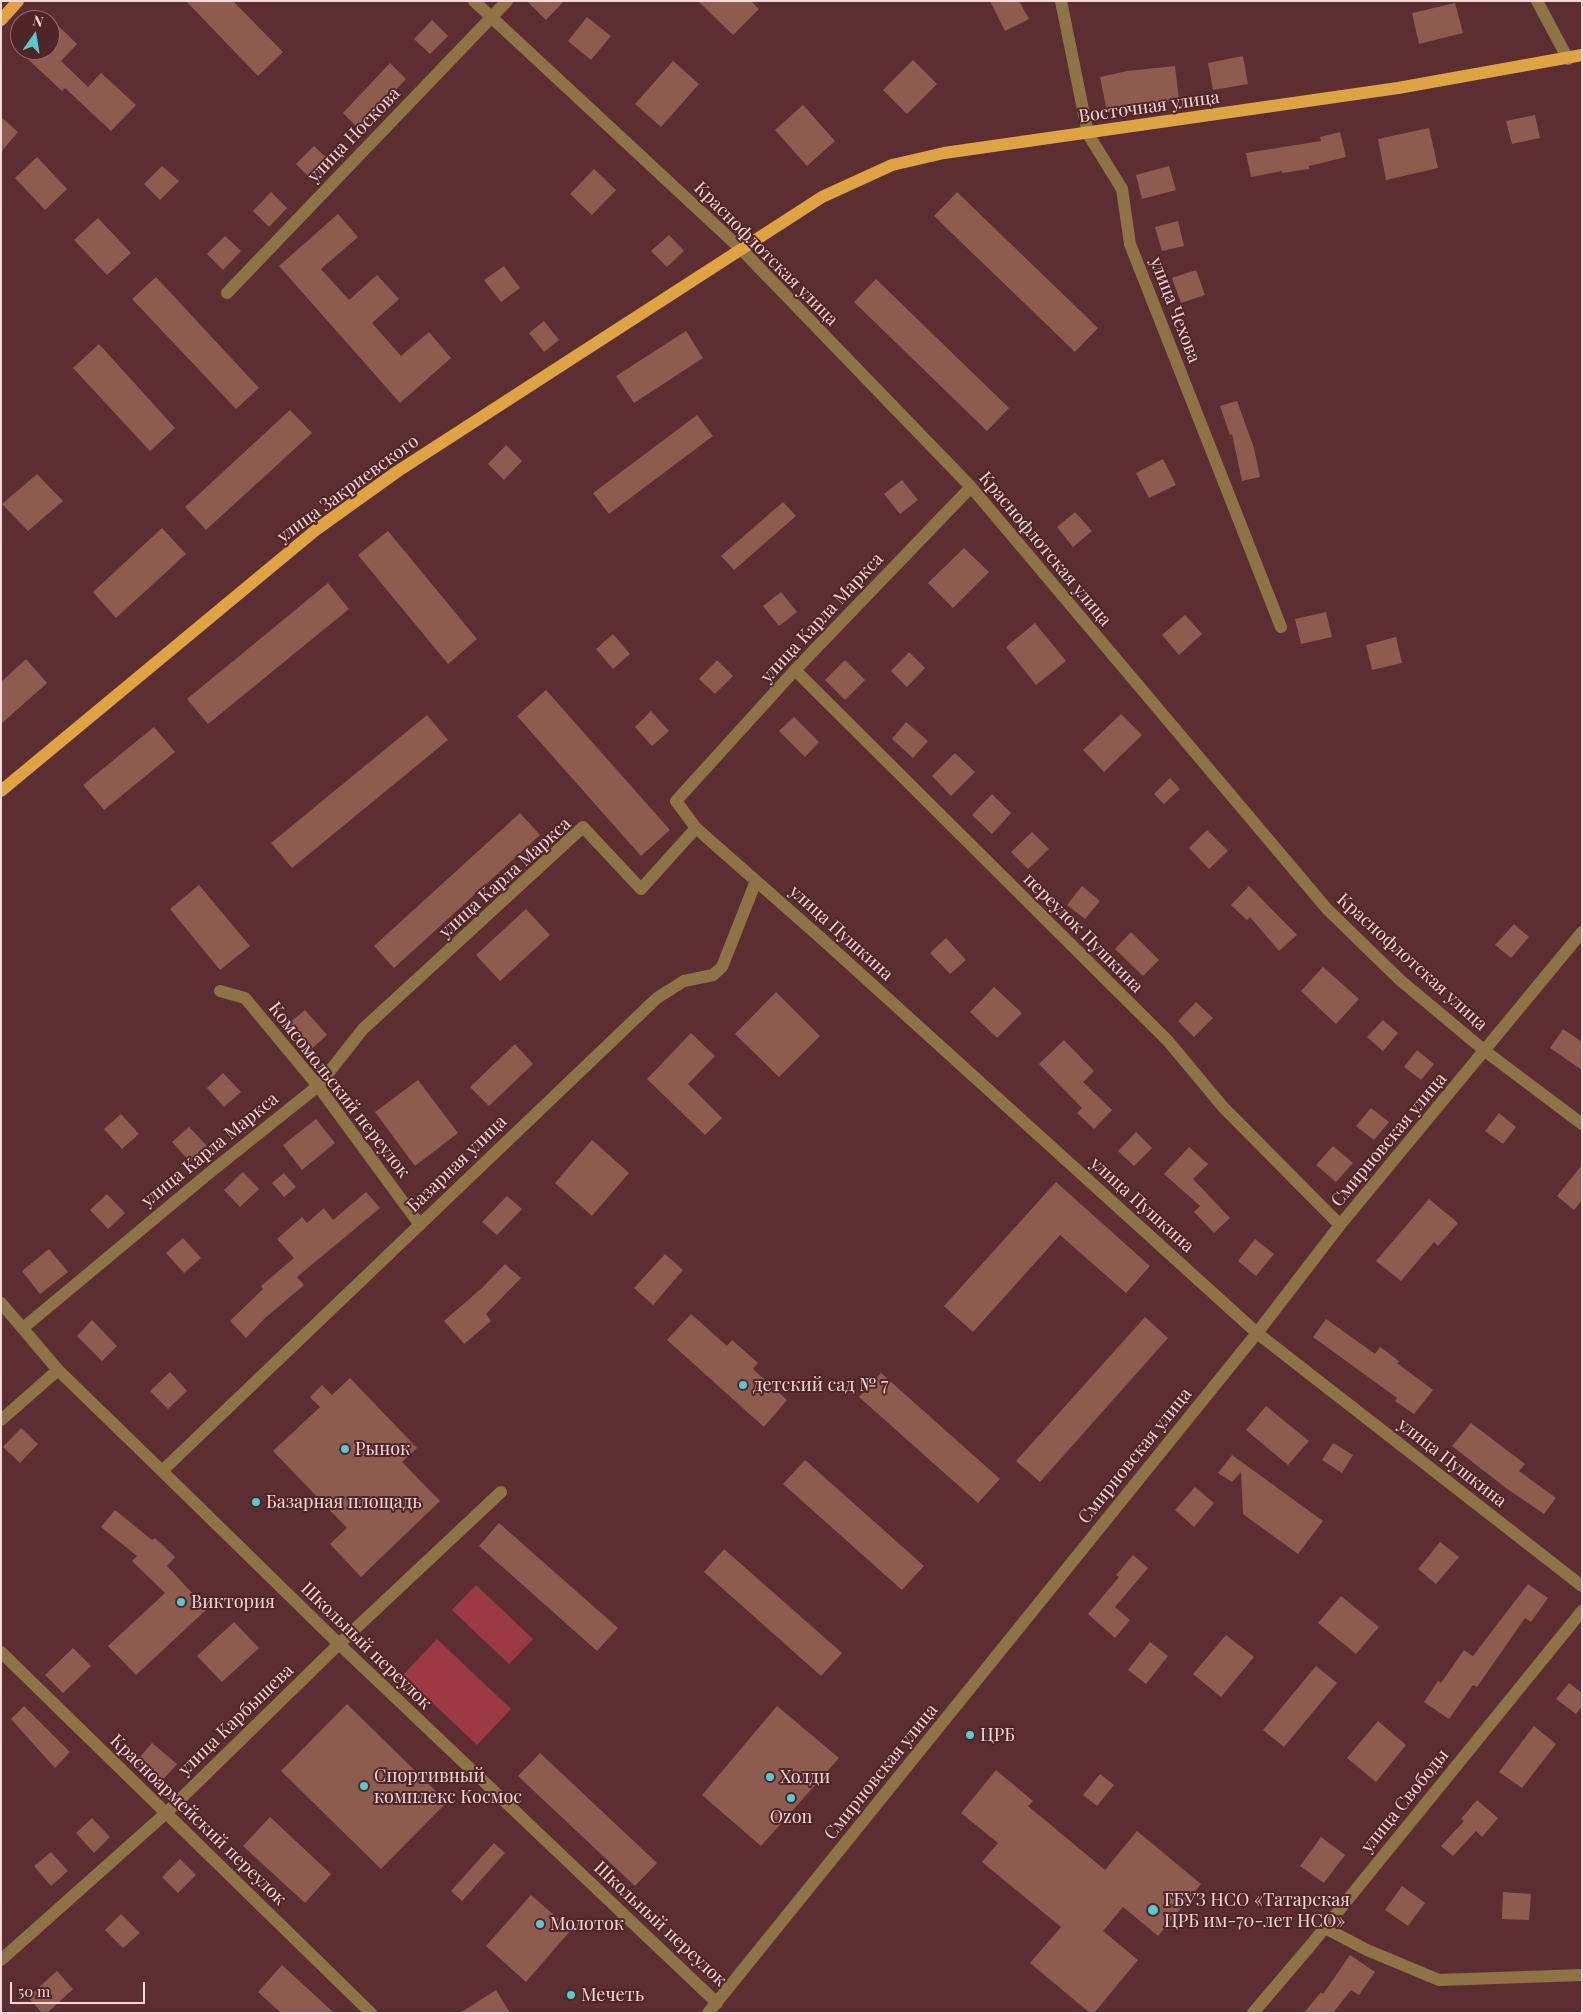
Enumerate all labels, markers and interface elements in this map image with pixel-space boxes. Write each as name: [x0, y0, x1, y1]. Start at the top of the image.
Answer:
north arrow: [10, 10, 60, 60]
text: N: [31, 10, 45, 31]
street label: улица Носкова: [303, 83, 405, 187]
street label: Восточная улица: [1077, 86, 1221, 128]
street label: Краснофлотская улица: [689, 177, 843, 331]
street label: улица Чехова: [1145, 254, 1205, 366]
street label: улица Закриевского: [273, 430, 423, 548]
street label: Краснофлотская улица: [974, 467, 1116, 631]
street label: улица Карла Маркса: [756, 549, 888, 687]
street label: улица Карла Маркса: [435, 813, 575, 943]
street label: переулок Пушкина: [1019, 869, 1147, 997]
street label: улица Пушкина: [785, 881, 897, 985]
street label: Краснофлотская улица: [1332, 889, 1492, 1035]
street label: Комсомольский переулок: [264, 998, 414, 1182]
street label: Смирновская улица: [1327, 1069, 1451, 1211]
street label: улица Карла Маркса: [137, 1088, 283, 1212]
street label: Базарная улица: [403, 1111, 511, 1217]
street label: улица Пушкина: [1086, 1153, 1198, 1257]
place label: детский сад № 7: [753, 1374, 888, 1396]
marker: детский сад № 7: [737, 1379, 749, 1391]
street label: Смирновская улица: [1074, 1384, 1196, 1528]
street label: улица Пушкина: [1393, 1414, 1511, 1512]
place label: Рынок: [355, 1438, 410, 1460]
marker: Рынок: [339, 1443, 351, 1455]
place label: Базарная площадь: [266, 1491, 422, 1513]
marker: Базарная площадь: [250, 1496, 262, 1508]
street label: Школьный переулок: [296, 1578, 436, 1714]
place label: Виктория: [191, 1591, 275, 1613]
marker: Виктория: [175, 1596, 187, 1608]
street label: улица Карбышева: [174, 1660, 298, 1780]
street label: Смирновская улица: [820, 1700, 942, 1844]
place label: ЦРБ: [980, 1724, 1015, 1746]
marker: ЦРБ: [964, 1729, 976, 1741]
street label: Красноармейский переулок: [105, 1730, 291, 1910]
street label: улица Свободы: [1357, 1745, 1453, 1857]
place label: Спортивный комплекс Космос: [374, 1765, 522, 1808]
place label: Холди: [780, 1766, 830, 1788]
marker: Холди: [764, 1771, 776, 1783]
marker: Спортивный комплекс Космос: [358, 1780, 370, 1792]
marker: Ozon: [785, 1792, 797, 1804]
place label: Ozon: [770, 1806, 812, 1828]
street label: Школьный переулок: [589, 1857, 731, 1991]
place label: ГБУЗ НСО «Татарская ЦРБ им-70-лет НСО»: [1164, 1889, 1350, 1932]
marker: ГБУЗ НСО «Татарская ЦРБ им-70-лет НСО»: [1146, 1903, 1160, 1917]
place label: Молоток: [550, 1913, 624, 1935]
marker: Молоток: [534, 1918, 546, 1930]
scale bar: [12, 1972, 148, 2004]
text: 50 m: [18, 1981, 50, 2001]
place label: Мечеть: [581, 1984, 644, 2006]
marker: Мечеть: [565, 1989, 577, 2001]

